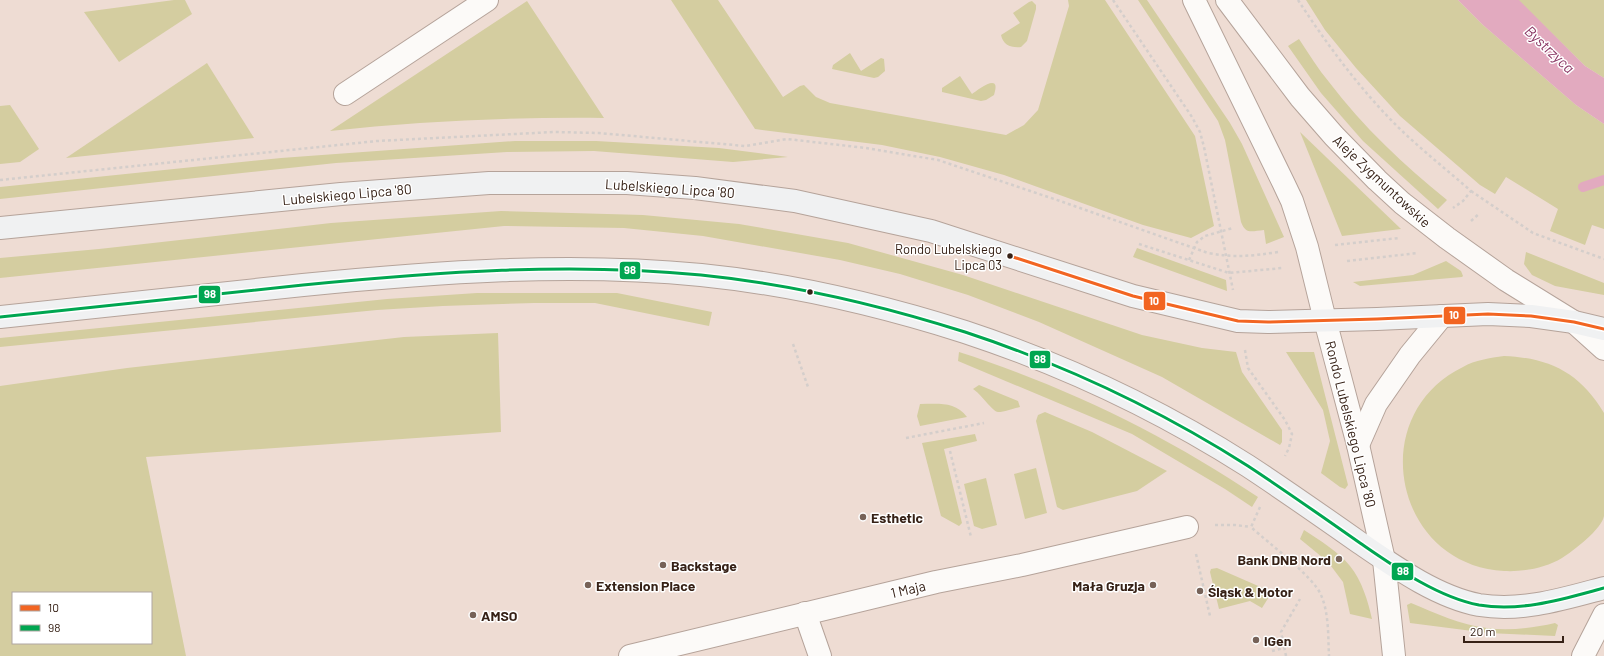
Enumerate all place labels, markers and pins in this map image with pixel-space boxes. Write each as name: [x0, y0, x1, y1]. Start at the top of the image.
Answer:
place label: Rondo Lubelskiego Lipca 03: [895, 241, 1002, 273]
marker: Rondo Lubelskiego Lipca 03: [1005, 251, 1015, 261]
unlabelled marker: [805, 287, 815, 297]
place label: Esthetic: [871, 509, 923, 526]
marker: Esthetic: [858, 512, 868, 522]
place label: Bank DNB Nord: [1237, 551, 1331, 568]
marker: Bank DNB Nord: [1334, 554, 1344, 564]
place label: Backstage: [671, 557, 737, 574]
marker: Backstage: [658, 560, 668, 570]
place label: Extension Place: [596, 577, 696, 594]
place label: Mała Gruzja: [1072, 577, 1145, 594]
marker: Extension Place: [583, 580, 593, 590]
marker: Mała Gruzja: [1148, 580, 1158, 590]
place label: Śląsk & Motor: [1208, 583, 1294, 600]
marker: Śląsk & Motor: [1195, 586, 1205, 596]
place label: AMSO: [481, 607, 518, 624]
marker: AMSO: [468, 610, 478, 620]
place label: iGen: [1264, 632, 1291, 649]
marker: iGen: [1251, 635, 1261, 645]

